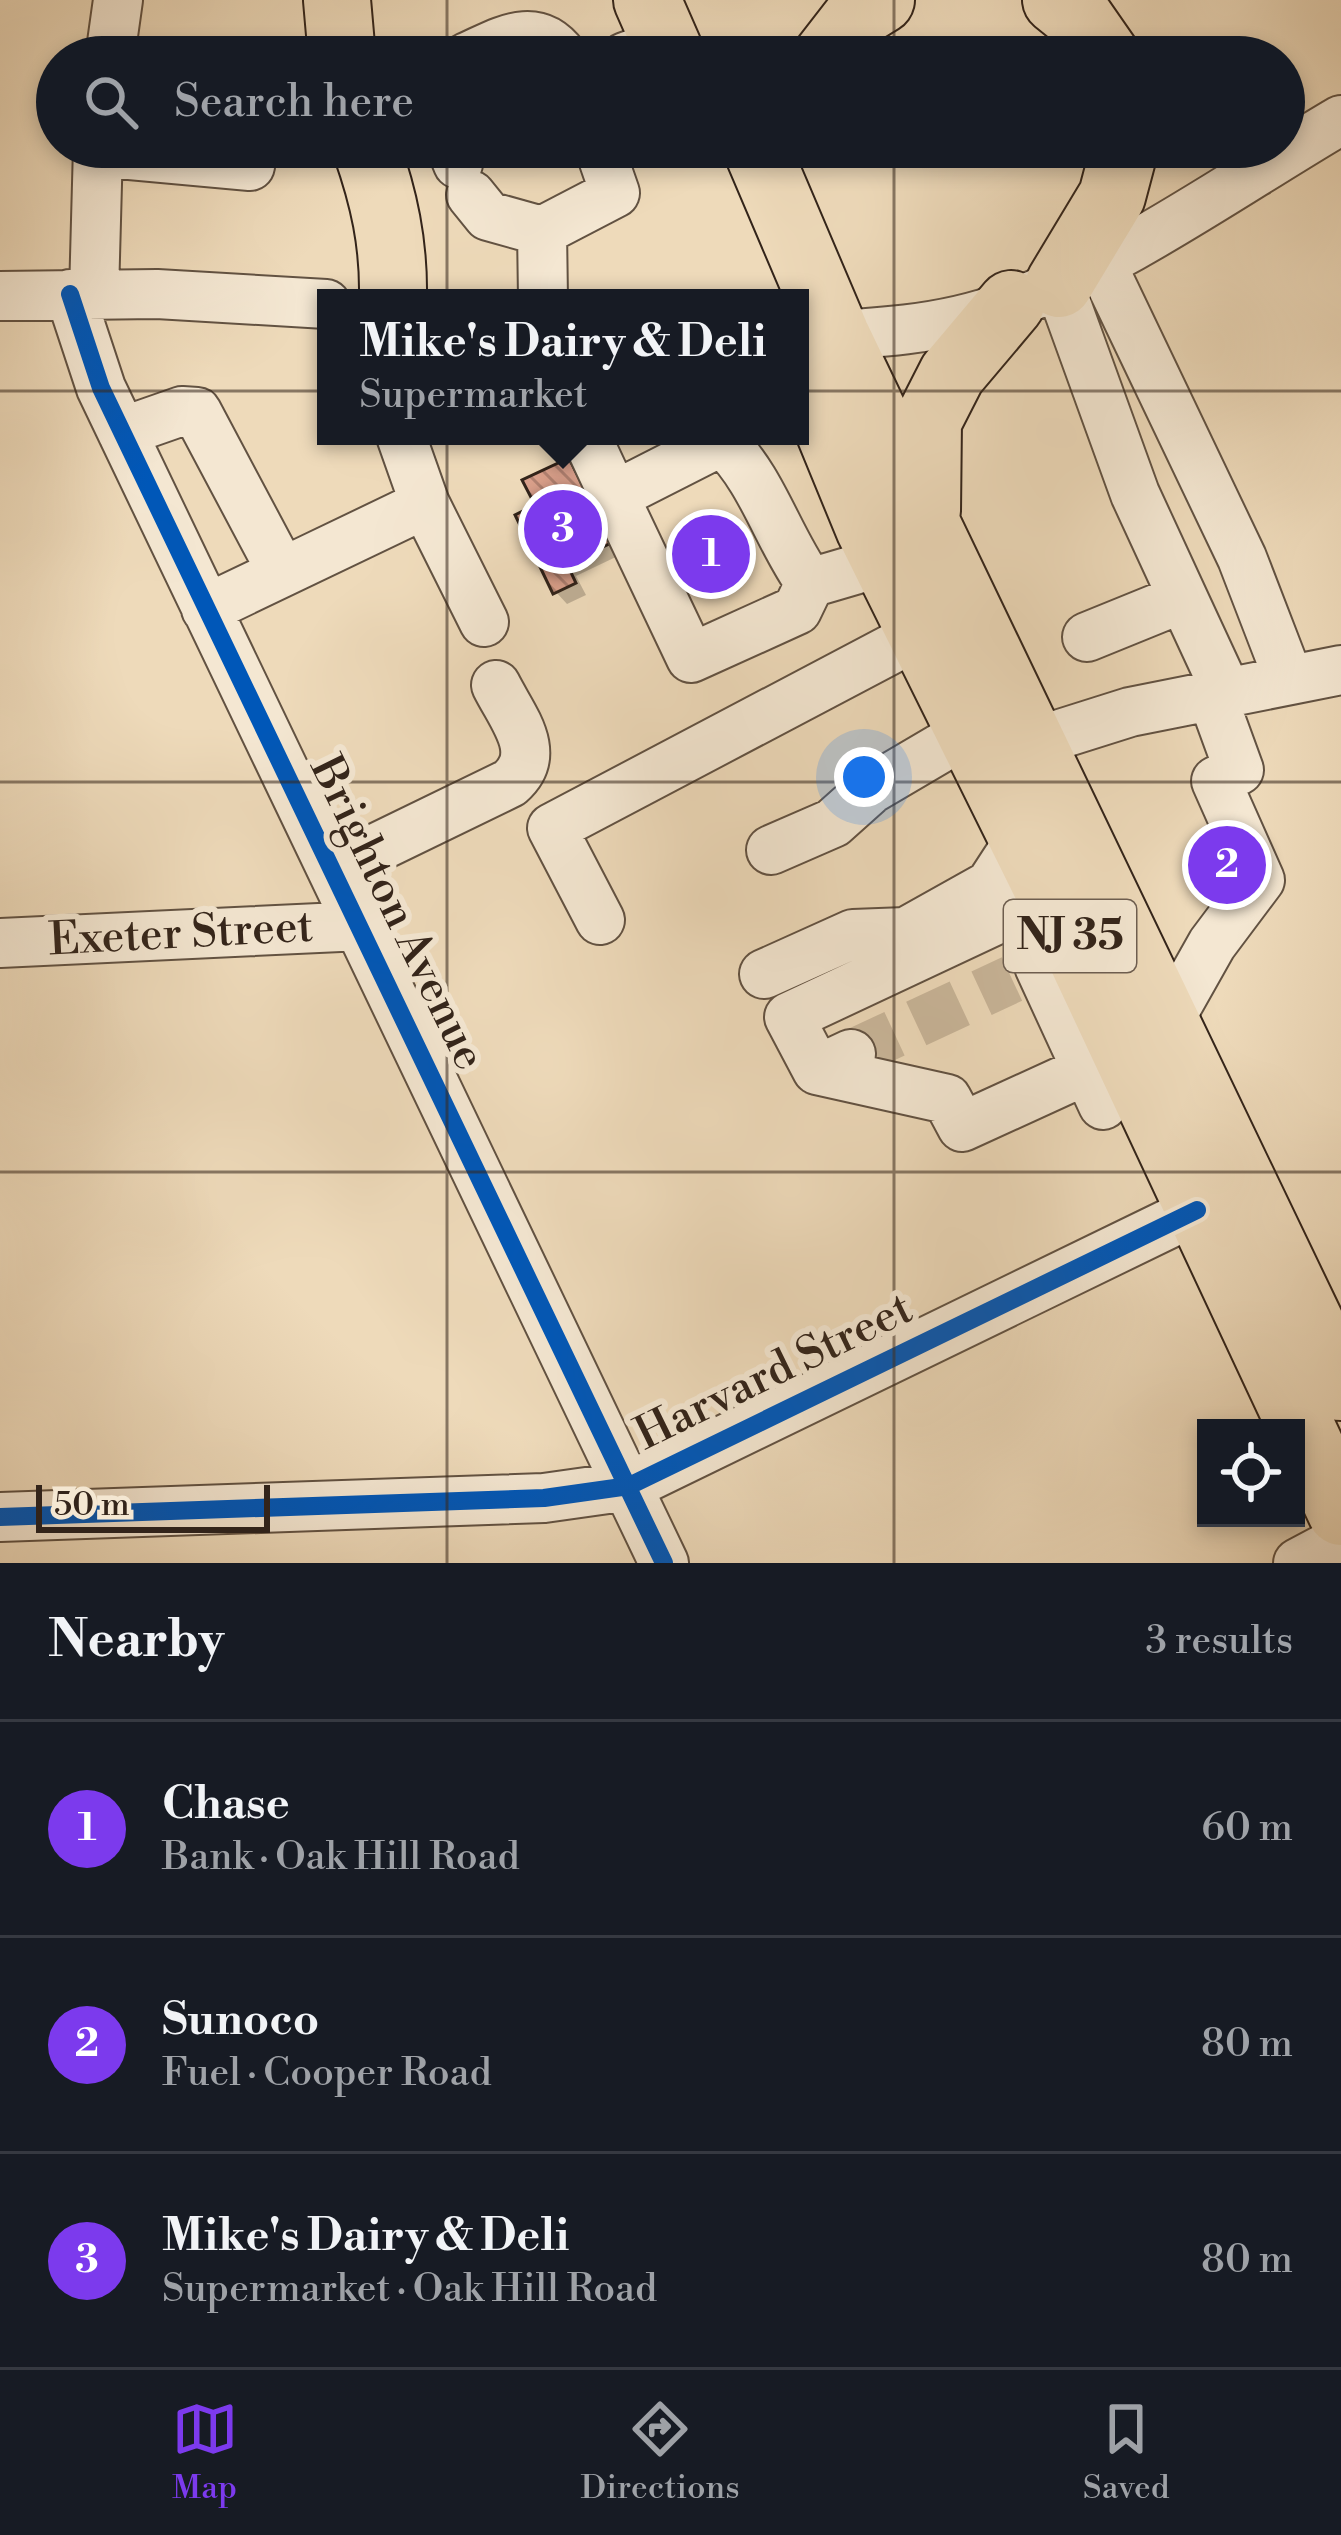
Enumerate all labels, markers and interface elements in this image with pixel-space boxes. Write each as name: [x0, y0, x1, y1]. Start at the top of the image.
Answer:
search box: [36, 36, 1305, 168]
icon: search: [78, 69, 144, 135]
text: Search here: [174, 74, 414, 131]
popup: [317, 289, 809, 445]
text: Mike's Dairy & Deli: [359, 314, 767, 371]
text: Supermarket: [359, 371, 588, 420]
pin: 3: [524, 484, 602, 574]
pin: 1: [672, 509, 750, 599]
street label: Brighton Avenue: [296, 746, 498, 1079]
your location: [834, 747, 894, 807]
pin: 2: [1188, 820, 1266, 910]
street label: Exeter Street: [47, 899, 315, 969]
road number: NJ 35: [1004, 900, 1136, 972]
street label: Harvard Street: [626, 1280, 922, 1464]
map controls: [1197, 1419, 1305, 1527]
button: locate: [1197, 1419, 1305, 1527]
scale bar: [36, 1479, 270, 1532]
text: 50 m: [54, 1485, 130, 1526]
text: Nearby: [48, 1609, 224, 1673]
text: 3 results: [1145, 1617, 1293, 1666]
text: Chase: [162, 1776, 290, 1833]
text: 1: [78, 1804, 96, 1853]
text: 60 m: [1201, 1804, 1293, 1853]
text: Bank · Oak Hill Road: [162, 1833, 520, 1882]
text: Sunoco: [162, 1992, 319, 2049]
text: 2: [75, 2020, 99, 2069]
text: 80 m: [1201, 2020, 1293, 2069]
text: Fuel · Cooper Road: [162, 2049, 492, 2098]
text: Mike's Dairy & Deli: [162, 2208, 569, 2265]
text: 3: [75, 2236, 99, 2285]
text: 80 m: [1201, 2236, 1293, 2285]
text: Supermarket · Oak Hill Road: [162, 2265, 657, 2314]
tab: Map: [172, 2396, 238, 2509]
tab: Directions: [581, 2396, 740, 2509]
tab: Saved: [1083, 2396, 1169, 2509]

